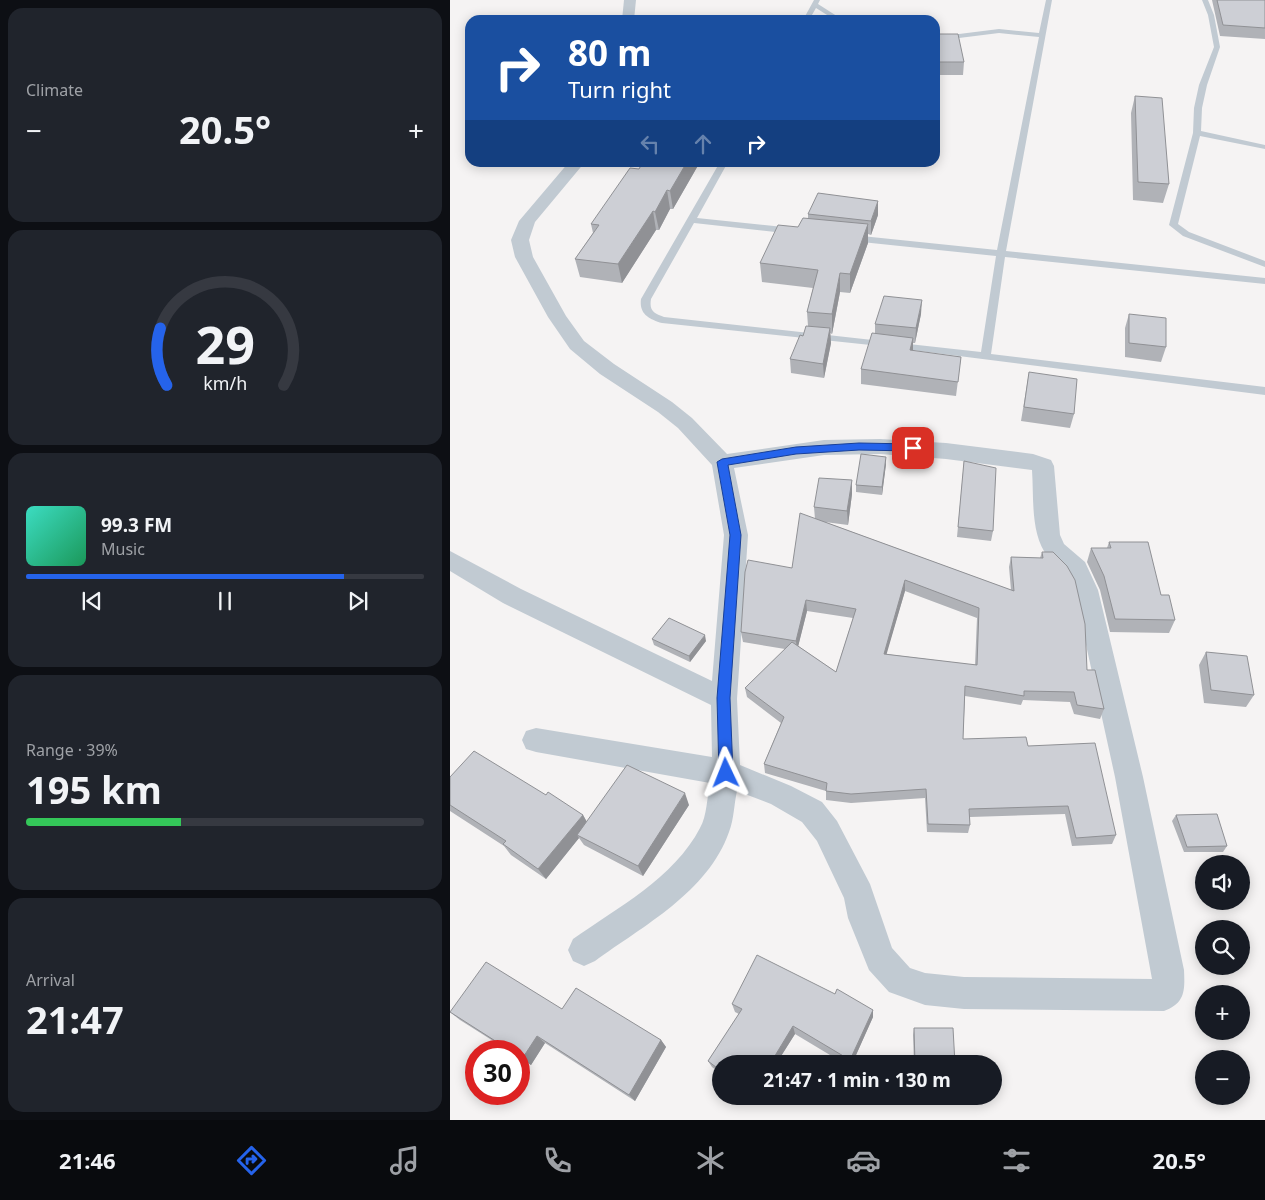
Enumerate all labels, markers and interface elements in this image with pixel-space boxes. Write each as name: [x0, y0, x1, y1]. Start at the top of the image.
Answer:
text: 80 m: [568, 29, 651, 76]
icon: right: [485, 35, 550, 100]
text: Turn right: [568, 74, 671, 104]
text: Climate: [26, 79, 83, 101]
text: 20.5°: [179, 103, 271, 155]
text: −: [26, 111, 42, 149]
text: +: [408, 111, 424, 149]
icon: left: [636, 130, 664, 158]
icon: ahead: [689, 130, 717, 158]
icon: right: [742, 130, 770, 158]
text: 29: [195, 308, 255, 379]
text: km/h: [203, 371, 247, 395]
pin: [892, 427, 934, 469]
icon: arrive: [899, 434, 927, 462]
text: 99.3 FM: [101, 512, 172, 538]
text: Music: [101, 538, 145, 560]
icon: previous: [78, 587, 106, 615]
icon: pause: [211, 587, 239, 615]
icon: next: [344, 587, 372, 615]
text: Range · 39%: [26, 739, 118, 761]
position arrow: [699, 746, 751, 798]
text: 195 km: [26, 763, 162, 815]
map controls: [1195, 855, 1250, 1105]
button: sound: [1195, 855, 1250, 910]
button: search: [1195, 920, 1250, 975]
text: Arrival: [26, 969, 75, 991]
button: +: [1195, 985, 1250, 1040]
text: 21:47: [26, 993, 124, 1045]
speed limit sign: 30: [465, 1040, 530, 1105]
button: −: [1195, 1050, 1250, 1105]
text: 21:47 · 1 min · 130 m: [763, 1067, 951, 1093]
icon: directions: [234, 1143, 269, 1178]
icon: music: [387, 1143, 422, 1178]
icon: phone: [540, 1143, 575, 1178]
icon: climate: [693, 1143, 728, 1178]
icon: car: [846, 1143, 881, 1178]
icon: filters: [999, 1143, 1034, 1178]
text: 21:46: [59, 1145, 116, 1175]
text: 20.5°: [1153, 1145, 1206, 1175]

